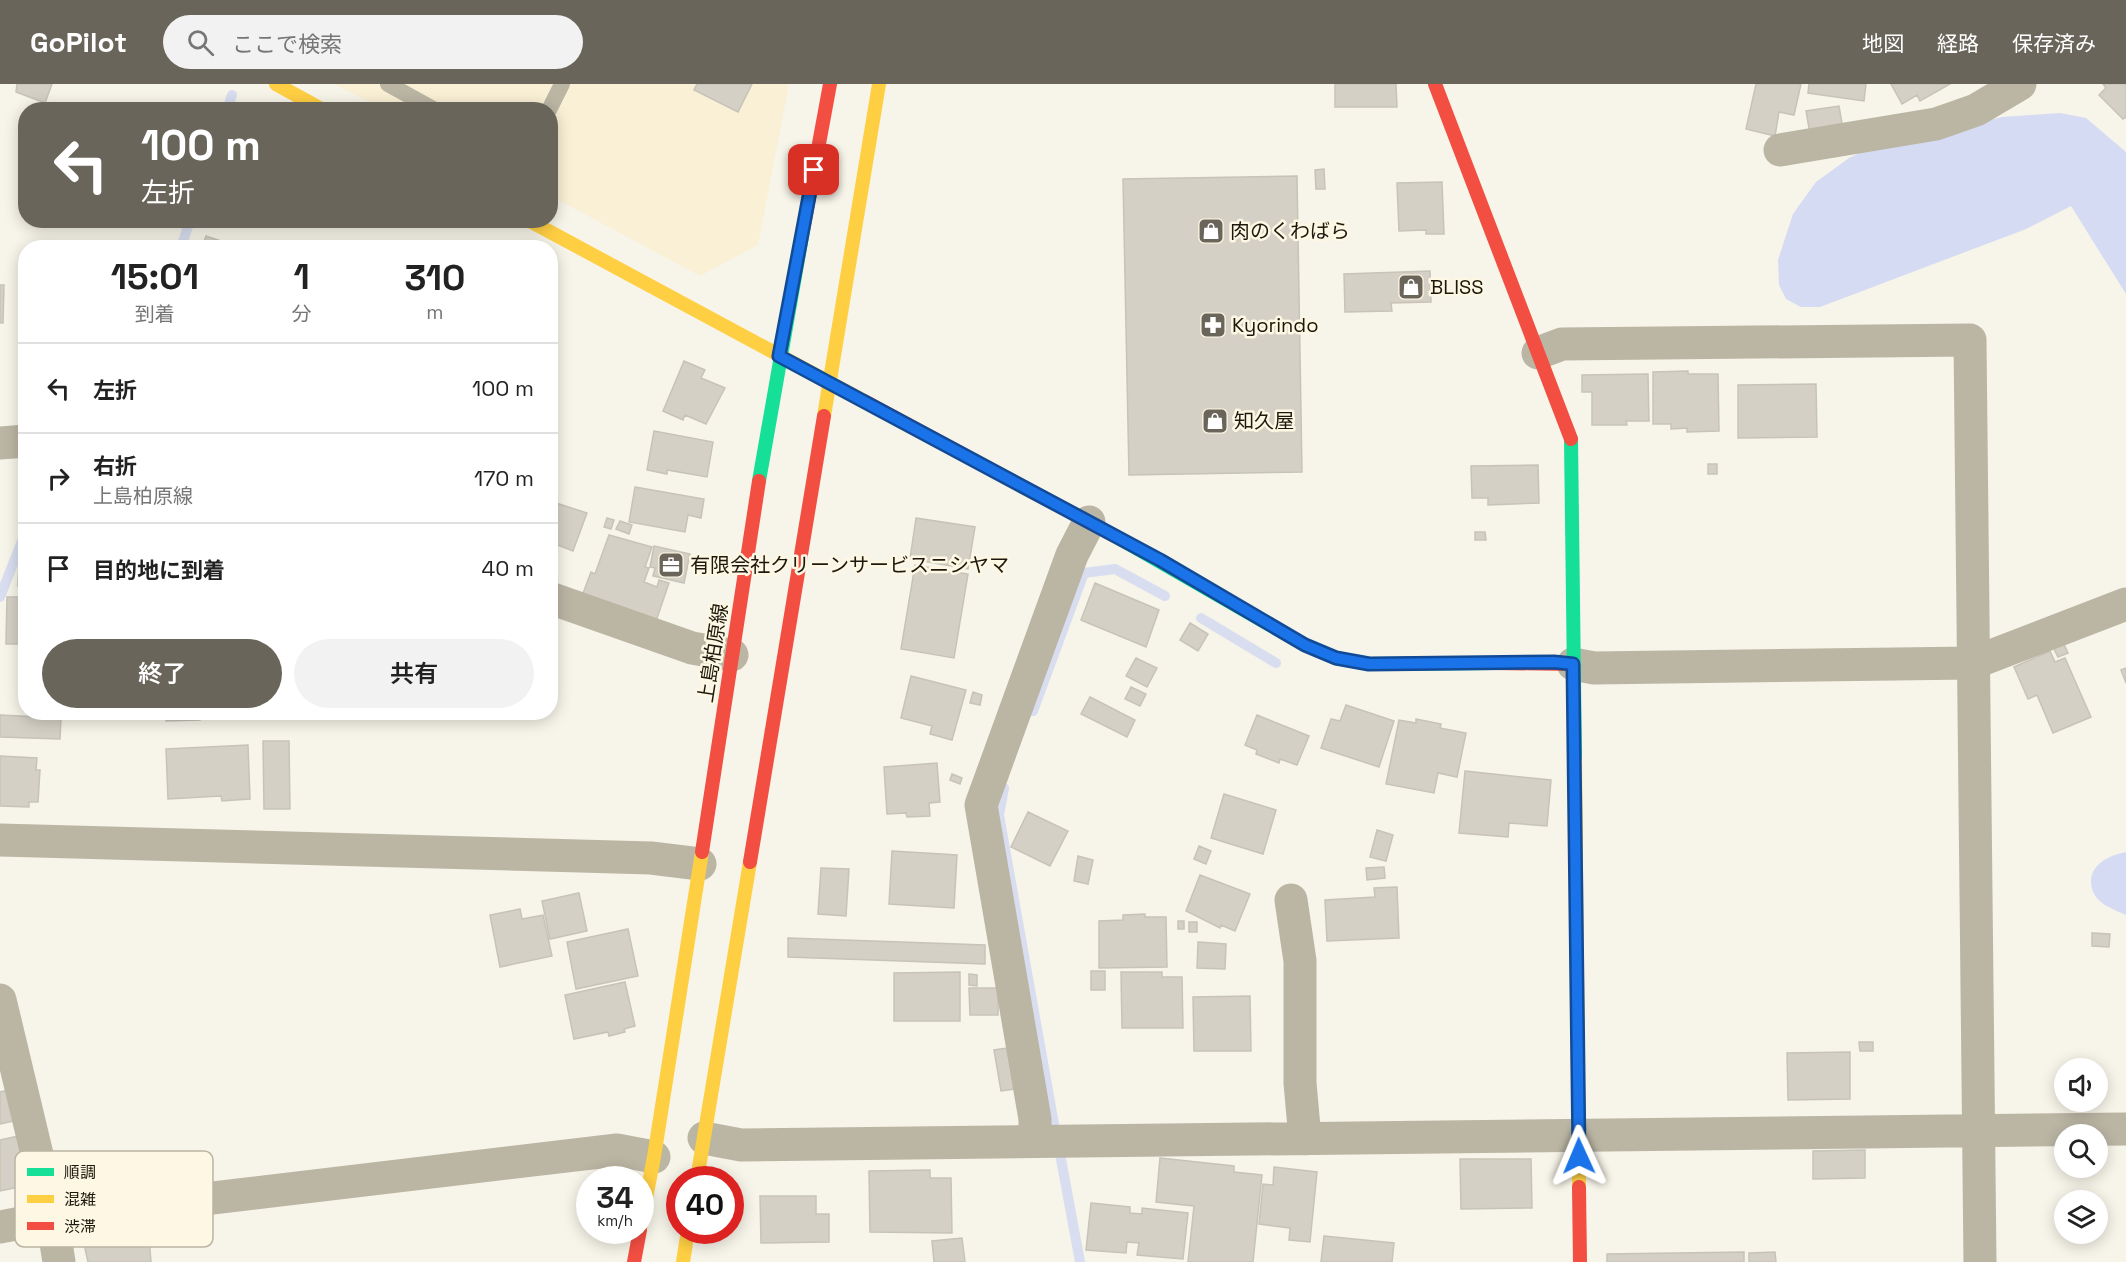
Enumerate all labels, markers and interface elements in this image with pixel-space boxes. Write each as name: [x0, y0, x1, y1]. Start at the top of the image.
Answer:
search box: [163, 15, 583, 69]
text: GoPilot: [30, 24, 127, 60]
icon: search: [184, 26, 217, 59]
text: ここで検索: [232, 30, 342, 58]
text: 地図: [1862, 30, 1904, 57]
text: 経路: [1937, 30, 1979, 57]
text: 保存済み: [2012, 30, 2096, 57]
text: 100 m: [141, 119, 261, 172]
icon: left: [42, 126, 120, 204]
pin: [788, 144, 839, 195]
icon: arrive: [797, 153, 830, 186]
text: 左折: [141, 175, 195, 210]
shop icon: 肉のくわばら: [1196, 216, 1226, 246]
place label: 肉のくわばら: [1230, 218, 1350, 244]
text: 15:01: [111, 254, 199, 300]
text: 1: [294, 254, 310, 300]
text: 310: [404, 255, 465, 301]
shop icon: BLISS: [1396, 272, 1426, 302]
place label: BLISS: [1430, 274, 1484, 300]
text: m: [426, 299, 443, 325]
text: 到着: [135, 301, 175, 327]
text: 分: [292, 301, 312, 327]
pharmacy icon: Kyorindo: [1198, 310, 1228, 340]
place label: Kyorindo: [1232, 312, 1319, 338]
icon: left: [42, 372, 75, 405]
text: 100 m: [472, 374, 534, 402]
text: 左折: [93, 376, 137, 404]
shop icon: 知久屋: [1200, 406, 1230, 436]
place label: 知久屋: [1234, 408, 1294, 434]
text: 右折: [93, 452, 137, 480]
icon: right: [42, 462, 75, 495]
text: 170 m: [474, 464, 534, 492]
text: 上島柏原線: [93, 483, 193, 509]
office icon: 有限会社クリーンサービスニシヤマ: [656, 550, 686, 580]
icon: arrive: [42, 552, 75, 585]
place label: 有限会社クリーンサービスニシヤマ: [690, 552, 1009, 578]
text: 40 m: [482, 554, 534, 582]
text: 目的地に到着: [93, 556, 225, 584]
street label: 上島柏原線: [692, 602, 734, 704]
button: 終了: [42, 639, 282, 708]
button: 共有: [294, 639, 534, 708]
map controls: [2054, 1058, 2108, 1244]
button: sound: [2054, 1058, 2108, 1112]
position arrow: [1547, 1124, 1611, 1188]
button: search: [2054, 1124, 2108, 1178]
legend: [15, 1151, 213, 1247]
text: 順調: [64, 1162, 96, 1183]
speed limit sign: 40: [666, 1166, 744, 1244]
text: 34: [596, 1178, 634, 1217]
text: 混雑: [64, 1189, 96, 1210]
button: layers: [2054, 1190, 2108, 1244]
text: km/h: [597, 1211, 633, 1230]
text: 渋滞: [64, 1216, 96, 1237]

